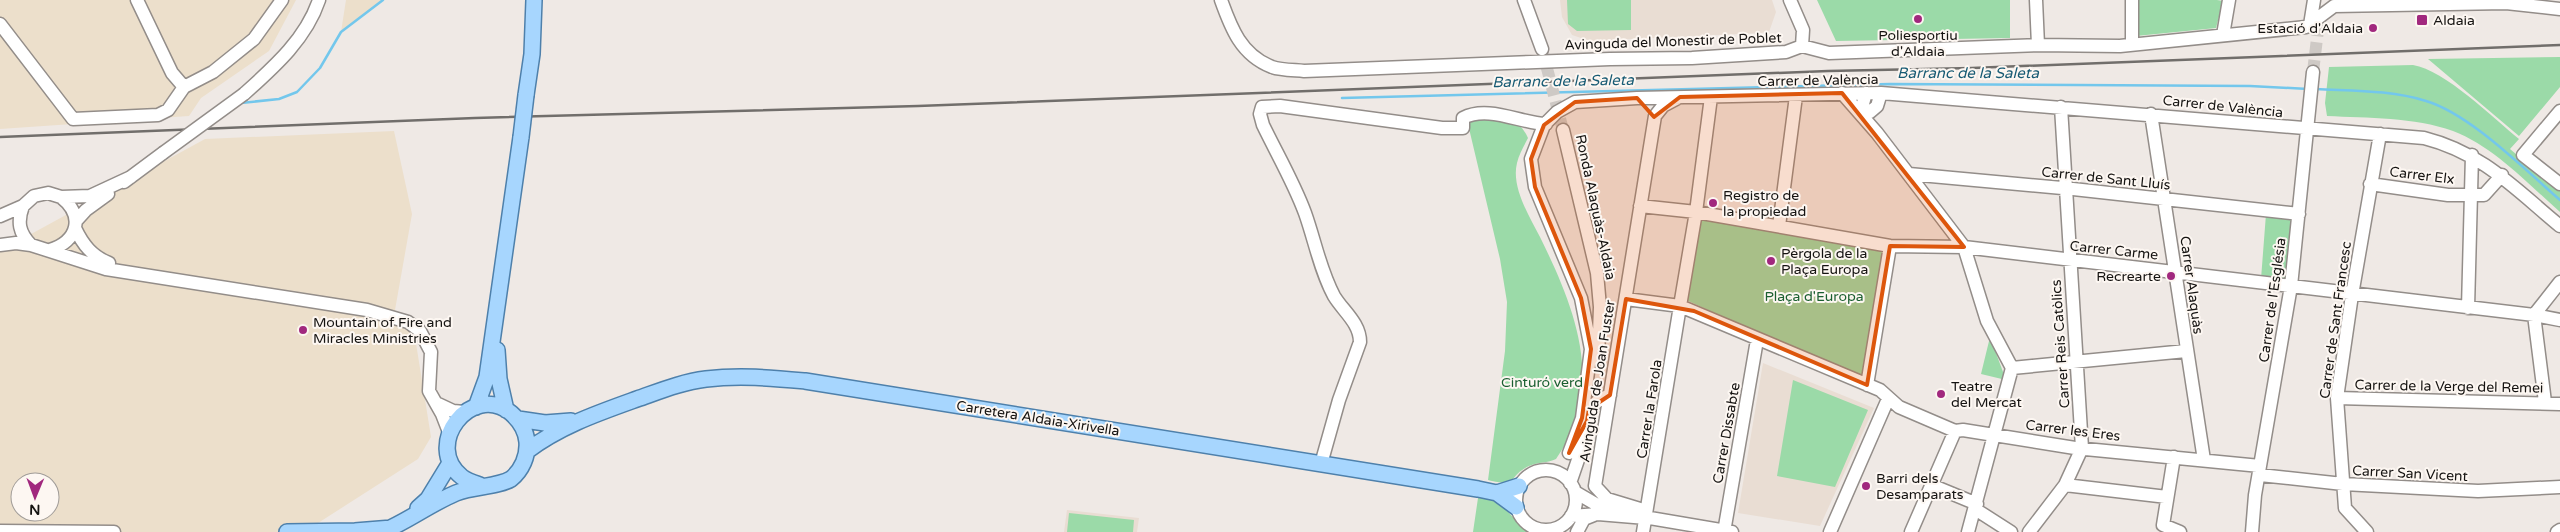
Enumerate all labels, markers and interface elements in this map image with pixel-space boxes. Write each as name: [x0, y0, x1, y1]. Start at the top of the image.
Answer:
place label: Aldaia: [2433, 12, 2475, 29]
marker: Poliesportiu d'Aldaia: [1912, 13, 1924, 25]
marker: Aldaia: [2415, 13, 2429, 27]
place label: Estació d'Aldaia: [2257, 20, 2363, 37]
marker: Estació d'Aldaia: [2367, 22, 2379, 34]
place label: Poliesportiu d'Aldaia: [1878, 27, 1958, 60]
street label: Avinguda del Monestir de Poblet: [1564, 29, 1783, 54]
water label: Barranc de la Saleta: [1897, 64, 2039, 82]
water label: Barranc de la Saleta: [1492, 71, 1635, 91]
street label: Carrer de València: [1757, 71, 1879, 90]
street label: Carrer de València: [2162, 92, 2284, 121]
street label: Ronda Alaquàs-Aldaia: [1572, 133, 1619, 281]
street label: Carrer de Sant Lluís: [2041, 163, 2172, 194]
street label: Carrer Elx: [2389, 163, 2455, 188]
place label: Registro de la propiedad: [1723, 187, 1806, 220]
marker: Registro de la propiedad: [1707, 197, 1719, 209]
street label: Carrer Alaquàs: [2176, 235, 2207, 335]
street label: Carrer Carme: [2069, 237, 2159, 264]
street label: Carrer de l'Església: [2255, 237, 2290, 364]
street label: Carrer de Sant Francesc: [2316, 240, 2355, 400]
place label: Pèrgola de la Plaça Europa: [1781, 245, 1868, 278]
marker: Pèrgola de la Plaça Europa: [1765, 255, 1777, 267]
place label: Recrearte: [2096, 268, 2161, 285]
marker: Recrearte: [2165, 270, 2177, 282]
street label: Carrer Reis Catòlics: [2047, 279, 2073, 409]
park label: Plaça d'Europa: [1764, 288, 1864, 305]
street label: Avinguda de Joan Fuster: [1576, 298, 1619, 464]
place label: Mountain of Fire and Miracles Ministries: [313, 314, 452, 347]
marker: Mountain of Fire and Miracles Ministries: [297, 324, 309, 336]
street label: Carrer la Farola: [1633, 358, 1666, 460]
park label: Cinturó verd: [1501, 374, 1583, 391]
street label: Carrer de la Verge del Remei: [2354, 376, 2544, 397]
place label: Teatre del Mercat: [1951, 378, 2022, 411]
street label: Carrer Dissabte: [1709, 381, 1744, 485]
marker: Teatre del Mercat: [1935, 388, 1947, 400]
street label: Carretera Aldaia-Xirivella: [955, 397, 1121, 440]
street label: Carrer les Eres: [2025, 416, 2122, 445]
street label: Carrer San Vicent: [2352, 462, 2469, 485]
place label: Barri dels Desamparats: [1876, 470, 1964, 503]
north arrow: [10, 472, 60, 522]
marker: Barri dels Desamparats: [1860, 480, 1872, 492]
text: N: [29, 501, 41, 518]

